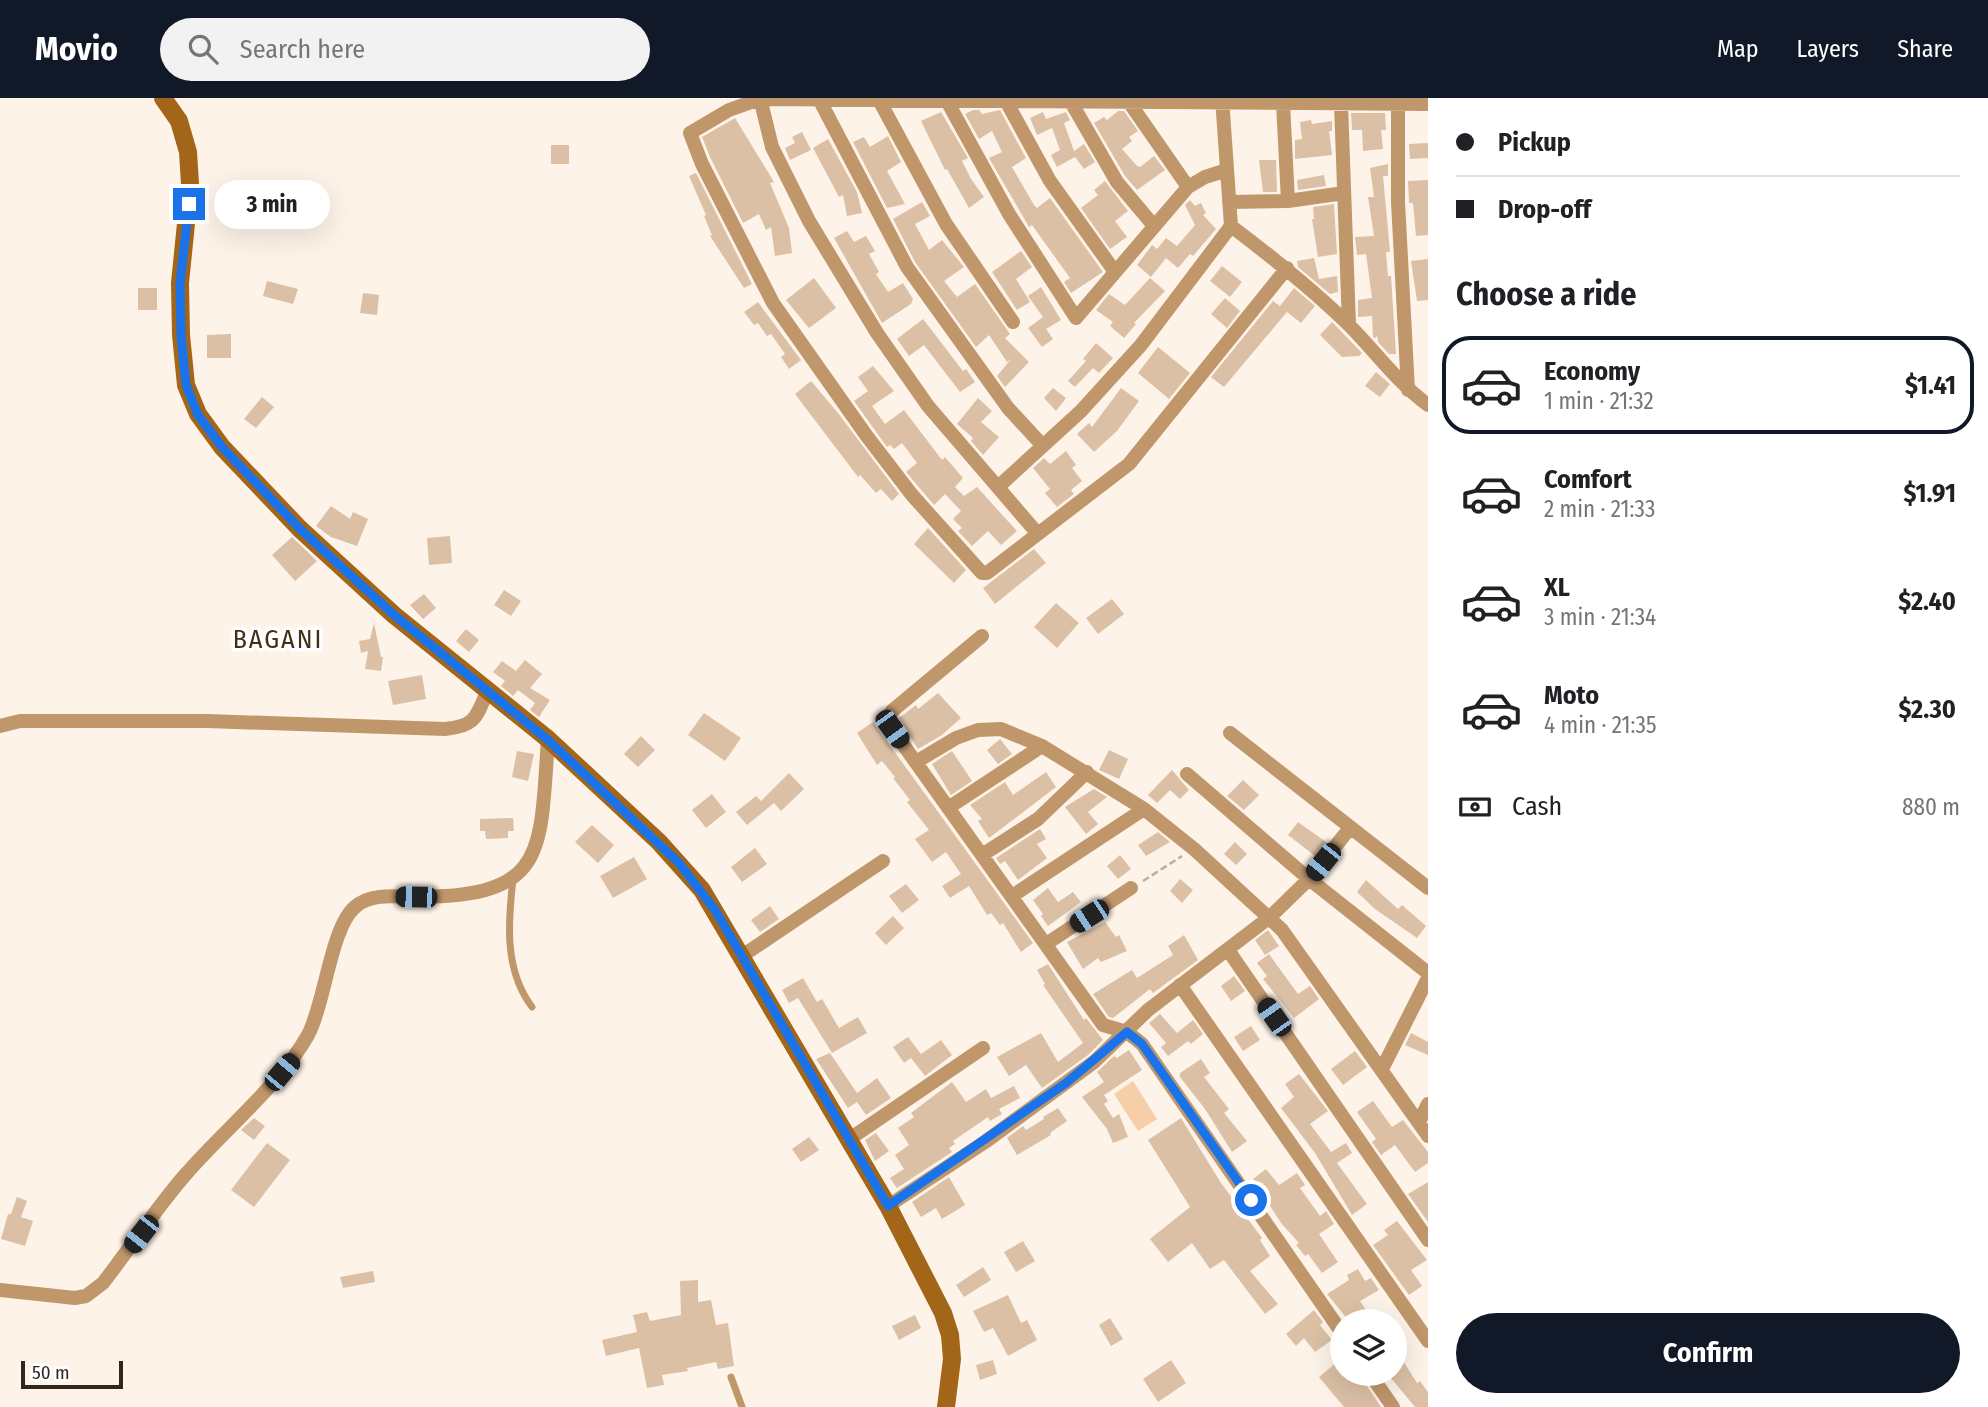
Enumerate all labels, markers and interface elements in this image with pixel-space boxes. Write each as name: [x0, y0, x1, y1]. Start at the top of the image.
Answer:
search box: [160, 18, 650, 81]
text: Movio: [35, 29, 118, 69]
icon: search: [184, 30, 222, 68]
text: Search here: [240, 34, 365, 65]
text: Map: [1717, 35, 1759, 63]
text: Layers: [1797, 35, 1859, 63]
text: Share: [1897, 35, 1953, 63]
text: Pickup: [1498, 127, 1571, 158]
callout: 3 min: [214, 180, 329, 228]
route end: [173, 188, 205, 220]
text: 3 min: [246, 190, 298, 218]
text: Drop-off: [1498, 194, 1591, 225]
text: Choose a ride: [1456, 275, 1637, 313]
icon: car: [1460, 354, 1523, 417]
text: Economy: [1544, 356, 1640, 387]
text: $1.41: [1905, 370, 1956, 401]
text: 1 min · 21:32: [1544, 387, 1654, 415]
icon: car: [1460, 462, 1523, 525]
text: Comfort: [1544, 464, 1632, 495]
text: $1.91: [1904, 478, 1956, 509]
text: 2 min · 21:33: [1544, 495, 1655, 523]
icon: car: [1460, 570, 1523, 633]
text: XL: [1544, 572, 1570, 603]
text: $2.40: [1898, 586, 1956, 617]
text: 3 min · 21:34: [1544, 603, 1656, 631]
district label: BAGANI: [233, 624, 323, 655]
icon: car: [1460, 678, 1523, 741]
text: Moto: [1544, 680, 1599, 711]
text: $2.30: [1898, 694, 1956, 725]
car: [872, 706, 913, 752]
text: 4 min · 21:35: [1544, 711, 1656, 739]
icon: cash: [1456, 788, 1494, 826]
text: Cash: [1512, 791, 1562, 822]
text: 880 m: [1902, 793, 1960, 821]
car: [1302, 839, 1345, 885]
car: [395, 886, 438, 908]
car: [1066, 896, 1113, 936]
car: [1254, 994, 1295, 1040]
car: [261, 1049, 304, 1095]
route start: [1235, 1184, 1267, 1216]
car: [120, 1211, 163, 1257]
map controls: [1330, 1309, 1407, 1386]
button: layers: [1330, 1309, 1407, 1386]
button: Confirm: [1456, 1313, 1960, 1393]
scale bar: [21, 1358, 122, 1390]
text: 50 m: [32, 1361, 70, 1384]

